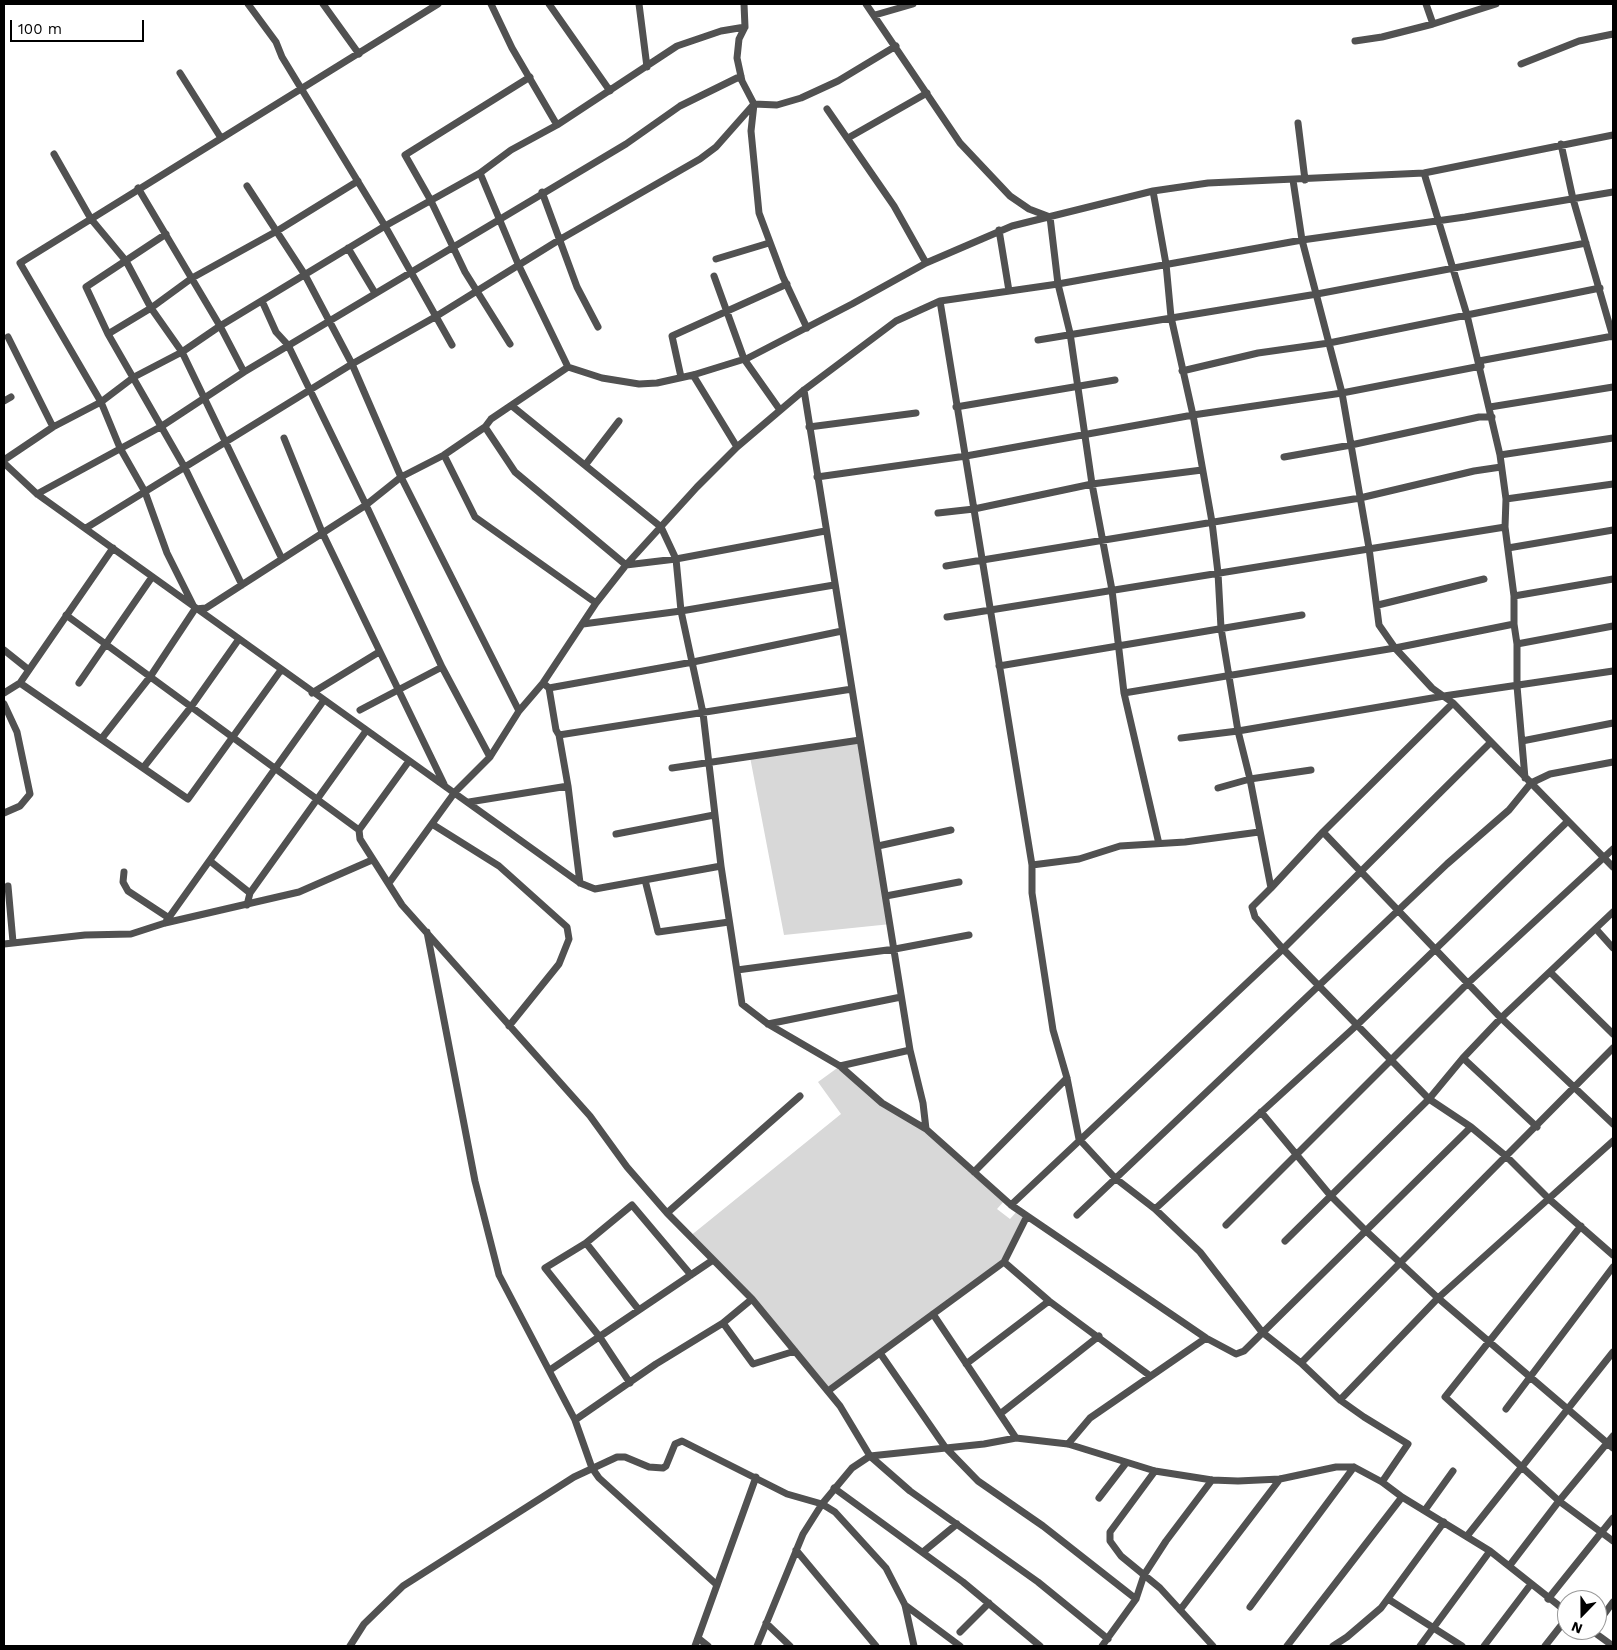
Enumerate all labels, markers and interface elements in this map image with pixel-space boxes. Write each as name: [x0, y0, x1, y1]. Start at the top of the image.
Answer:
scale bar: [12, 10, 146, 42]
text: 100 m: [18, 20, 62, 38]
north arrow: [1557, 1590, 1607, 1640]
text: N: [1569, 1619, 1585, 1637]

